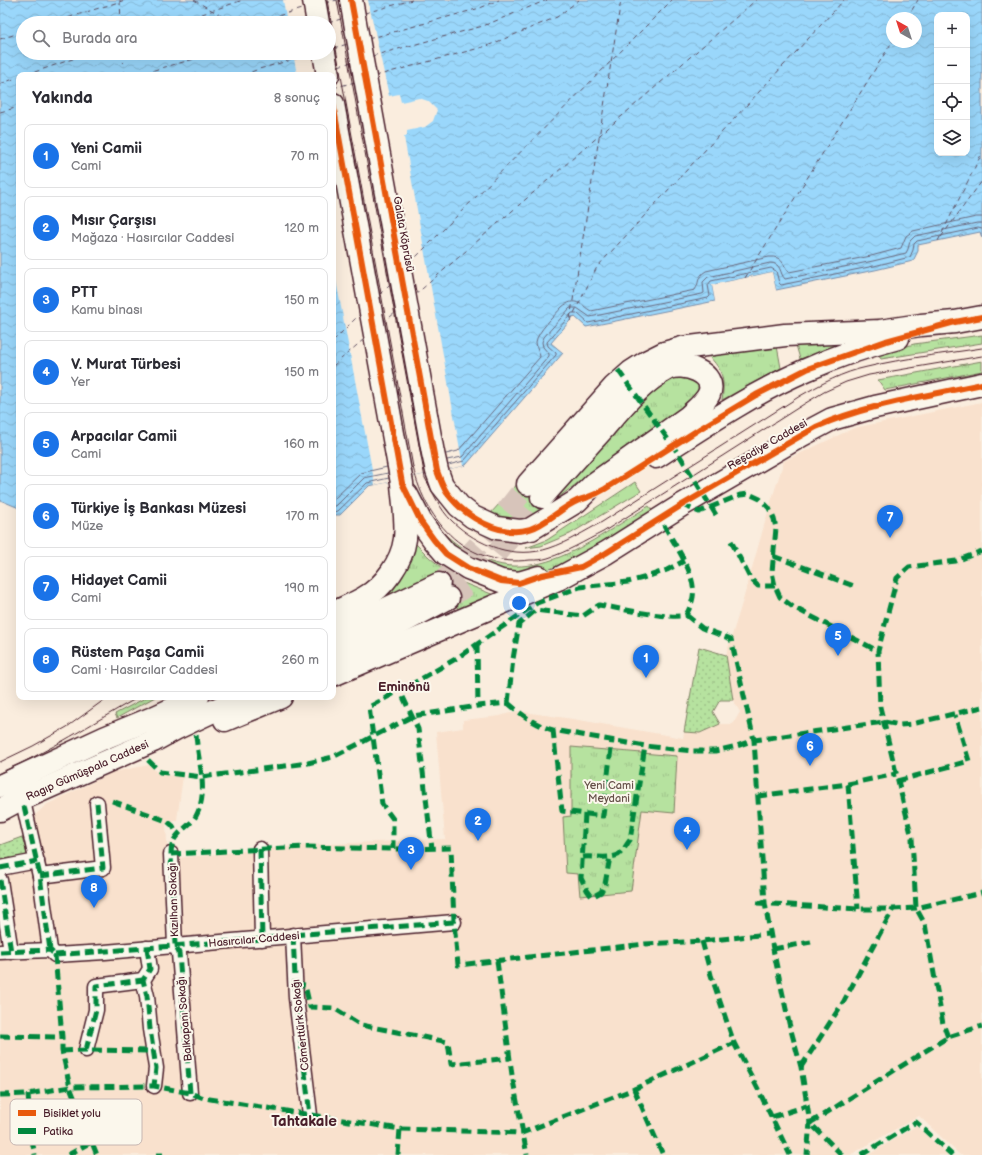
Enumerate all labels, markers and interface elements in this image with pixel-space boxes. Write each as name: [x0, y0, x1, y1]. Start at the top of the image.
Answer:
north arrow: [886, 12, 922, 48]
map controls: [934, 12, 970, 156]
button: +: [934, 12, 970, 48]
search box: [16, 16, 336, 60]
icon: search: [30, 27, 52, 49]
text: Burada ara: [62, 29, 137, 48]
button: −: [934, 48, 970, 84]
button: locate: [934, 84, 970, 120]
text: Yakında: [32, 88, 93, 108]
text: 8 sonuç: [274, 90, 320, 106]
button: layers: [934, 120, 970, 156]
text: Yeni Camii: [71, 139, 142, 158]
text: 1: [43, 148, 49, 164]
text: 70 m: [291, 148, 319, 164]
text: Cami: [71, 158, 101, 174]
street label: Galata Köprüsü: [390, 195, 417, 273]
text: Mısır Çarşısı: [71, 211, 156, 230]
text: 2: [42, 220, 50, 236]
text: 120 m: [284, 220, 319, 236]
text: Mağaza · Hasırcılar Caddesi: [71, 230, 234, 246]
text: PTT: [71, 283, 97, 302]
text: 3: [42, 292, 50, 308]
text: 150 m: [285, 292, 319, 308]
text: Kamu binası: [71, 302, 143, 318]
text: V. Murat Türbesi: [71, 355, 181, 374]
text: 4: [42, 364, 50, 380]
text: 150 m: [285, 364, 319, 380]
text: Yer: [71, 374, 90, 390]
street label: Reşadiye Caddesi: [725, 416, 810, 473]
text: Arpacılar Camii: [71, 427, 177, 446]
text: 5: [42, 436, 50, 452]
text: 160 m: [284, 436, 319, 452]
text: Cami: [71, 446, 101, 462]
text: Türkiye İş Bankası Müzesi: [71, 499, 246, 518]
pin: 7: [877, 505, 903, 538]
text: 6: [42, 508, 50, 524]
text: 170 m: [286, 508, 319, 524]
text: Müze: [71, 518, 103, 534]
text: Hidayet Camii: [71, 571, 167, 590]
text: 7: [42, 580, 50, 596]
text: 190 m: [285, 580, 319, 596]
text: Cami: [71, 590, 101, 606]
your location: [509, 593, 529, 613]
pin: 5: [825, 623, 851, 656]
text: Rüstem Paşa Camii: [71, 643, 204, 662]
pin: 1: [633, 645, 659, 678]
text: 8: [42, 652, 50, 668]
text: 260 m: [281, 652, 319, 668]
text: Cami · Hasırcılar Caddesi: [71, 662, 218, 678]
district label: Eminönü: [378, 679, 430, 695]
pin: 6: [797, 733, 823, 766]
street label: Ragıp Gümüşpala Caddesi: [24, 737, 151, 803]
park label: Yeni Cami Meydani: [583, 779, 634, 805]
pin: 2: [465, 808, 491, 841]
pin: 4: [674, 817, 700, 850]
pin: 3: [398, 837, 424, 870]
street label: Kızılhan Sokağı: [166, 862, 181, 937]
pin: 8: [81, 875, 107, 908]
street label: Hasırcılar Caddesi: [208, 929, 300, 950]
street label: Balkapanı Sokağı: [174, 976, 195, 1062]
street label: Cömerttürk Sokağı: [289, 979, 312, 1071]
legend: [10, 1099, 142, 1145]
text: Bisiklet yolu: [43, 1107, 101, 1120]
district label: Tahtakale: [271, 1112, 337, 1131]
text: Patika: [43, 1125, 73, 1138]

